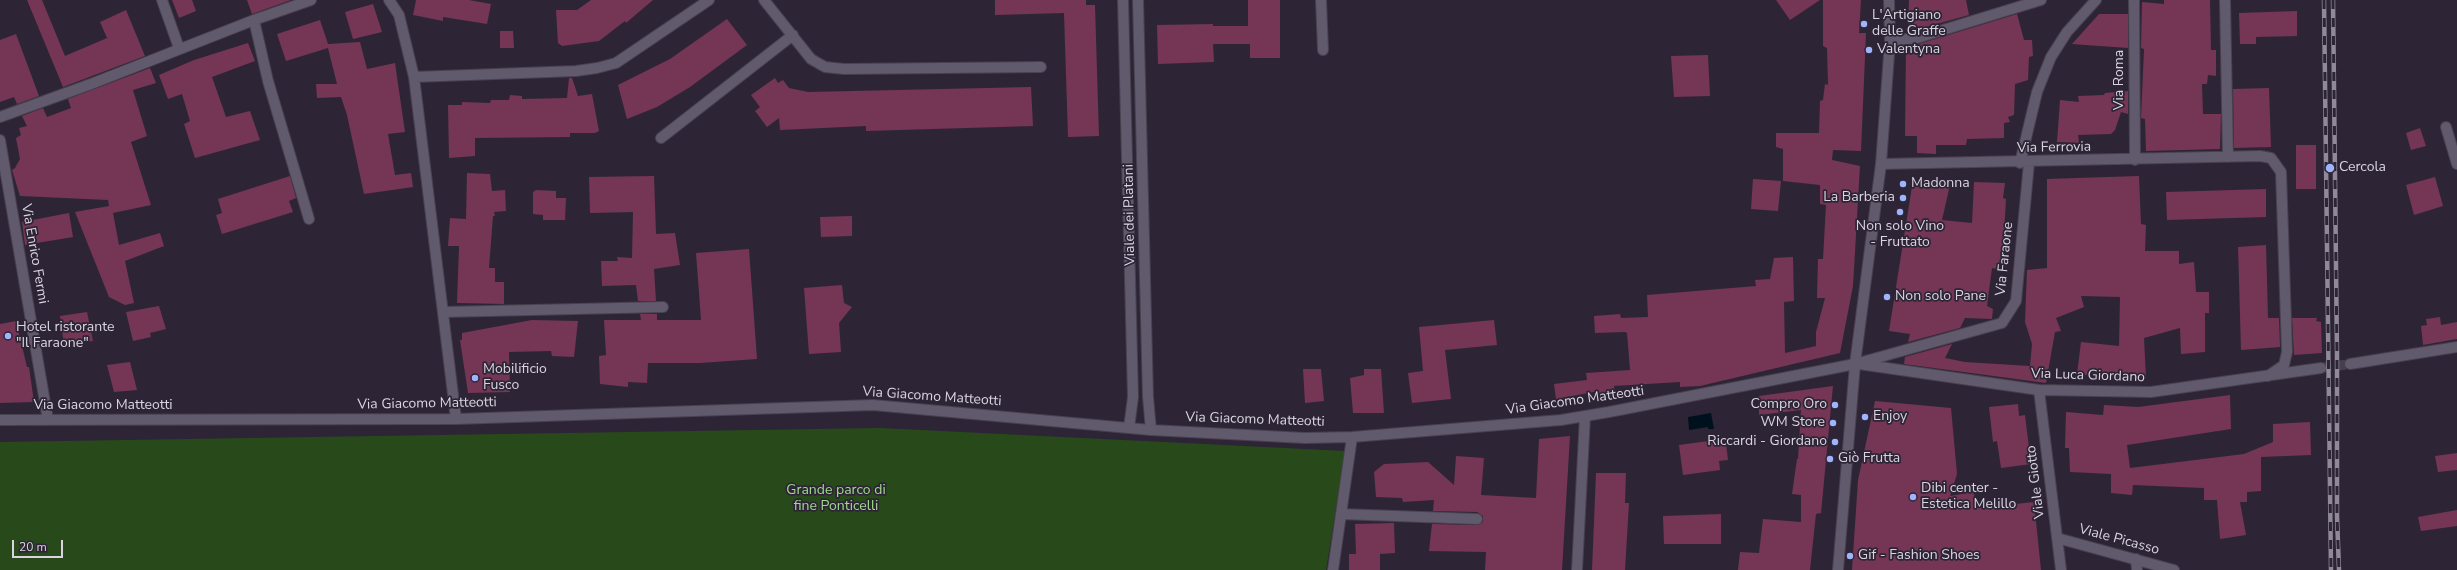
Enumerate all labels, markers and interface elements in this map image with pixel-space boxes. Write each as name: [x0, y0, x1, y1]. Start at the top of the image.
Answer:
place label: L'Artigiano delle Graffe: [1872, 8, 1946, 40]
marker: L'Artigiano delle Graffe: [1859, 19, 1869, 29]
place label: Valentyna: [1877, 42, 1940, 58]
marker: Valentyna: [1864, 45, 1874, 55]
street label: Via Roma: [2112, 50, 2128, 110]
street label: Via Ferrovia: [2017, 139, 2091, 157]
place label: Cercola: [2339, 160, 2386, 176]
marker: Cercola: [2324, 162, 2336, 174]
street label: Viale dei Platani: [1121, 164, 1139, 266]
place label: Madonna: [1911, 176, 1970, 192]
marker: Madonna: [1898, 179, 1908, 189]
place label: La Barberia: [1823, 190, 1895, 206]
marker: La Barberia: [1898, 193, 1908, 203]
street label: Via Enrico Fermi: [17, 203, 51, 305]
marker: Non solo Vino - Fruttato: [1895, 207, 1905, 217]
place label: Non solo Vino - Fruttato: [1856, 219, 1944, 252]
street label: Via Faraone: [1993, 221, 2017, 297]
place label: Non solo Pane: [1895, 289, 1986, 305]
marker: Non solo Pane: [1882, 292, 1892, 302]
place label: Hotel ristorante "Il Faraone": [16, 320, 115, 352]
marker: Hotel ristorante "Il Faraone": [3, 331, 13, 341]
place label: Mobilificio Fusco: [483, 362, 547, 394]
street label: Via Luca Giordano: [2031, 366, 2145, 386]
marker: Mobilificio Fusco: [470, 373, 480, 383]
street label: Via Giacomo Matteotti: [1505, 383, 1645, 419]
street label: Via Giacomo Matteotti: [862, 384, 1002, 410]
street label: Via Giacomo Matteotti: [357, 394, 497, 414]
place label: Compro Oro: [1750, 397, 1827, 413]
street label: Via Giacomo Matteotti: [33, 398, 173, 414]
marker: Compro Oro: [1830, 400, 1840, 410]
street label: Via Giacomo Matteotti: [1185, 409, 1325, 431]
place label: Enjoy: [1873, 409, 1907, 425]
marker: Enjoy: [1860, 412, 1870, 422]
place label: WM Store: [1760, 415, 1825, 431]
marker: WM Store: [1828, 418, 1838, 428]
place label: Riccardi - Giordano: [1707, 434, 1827, 450]
marker: Riccardi - Giordano: [1830, 437, 1840, 447]
street label: Viale Giotto: [2023, 444, 2049, 520]
place label: Giò Frutta: [1838, 451, 1900, 467]
marker: Giò Frutta: [1825, 454, 1835, 464]
place label: Dibi center - Estetica Melillo: [1921, 481, 2016, 514]
park label: Grande parco di fine Ponticelli: [786, 483, 886, 516]
marker: Dibi center - Estetica Melillo: [1908, 492, 1918, 502]
street label: Viale Picasso: [2077, 521, 2161, 559]
scale bar: [14, 532, 65, 558]
text: 20 m: [19, 539, 47, 555]
place label: Gif - Fashion Shoes: [1858, 548, 1980, 564]
marker: Gif - Fashion Shoes: [1845, 551, 1855, 561]

